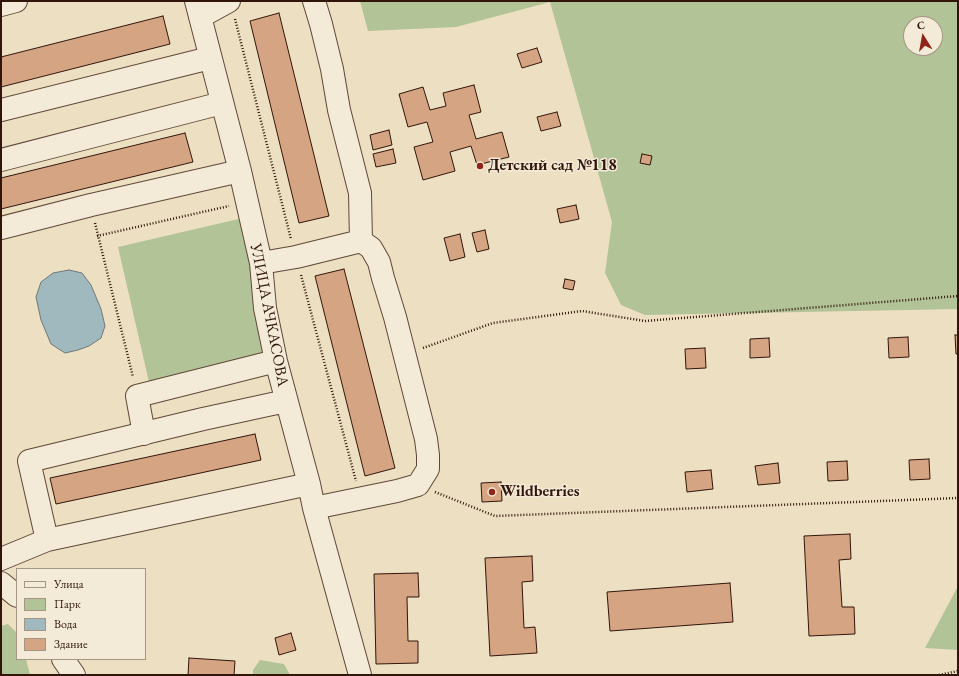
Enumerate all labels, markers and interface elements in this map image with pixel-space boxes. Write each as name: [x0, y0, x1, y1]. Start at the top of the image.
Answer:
north arrow: [903, 16, 943, 56]
text: С: [916, 18, 926, 33]
place label: Детский сад №118: [488, 156, 617, 176]
marker: Детский сад №118: [475, 161, 485, 171]
street label: УЛИЦА АЧКАСОВА: [246, 242, 292, 388]
place label: Wildberries: [500, 482, 579, 502]
marker: Wildberries: [487, 487, 497, 497]
legend: [16, 568, 146, 660]
text: Улица: [54, 576, 84, 592]
text: Парк: [54, 596, 81, 612]
text: Вода: [54, 616, 77, 632]
text: Здание: [54, 636, 88, 652]

